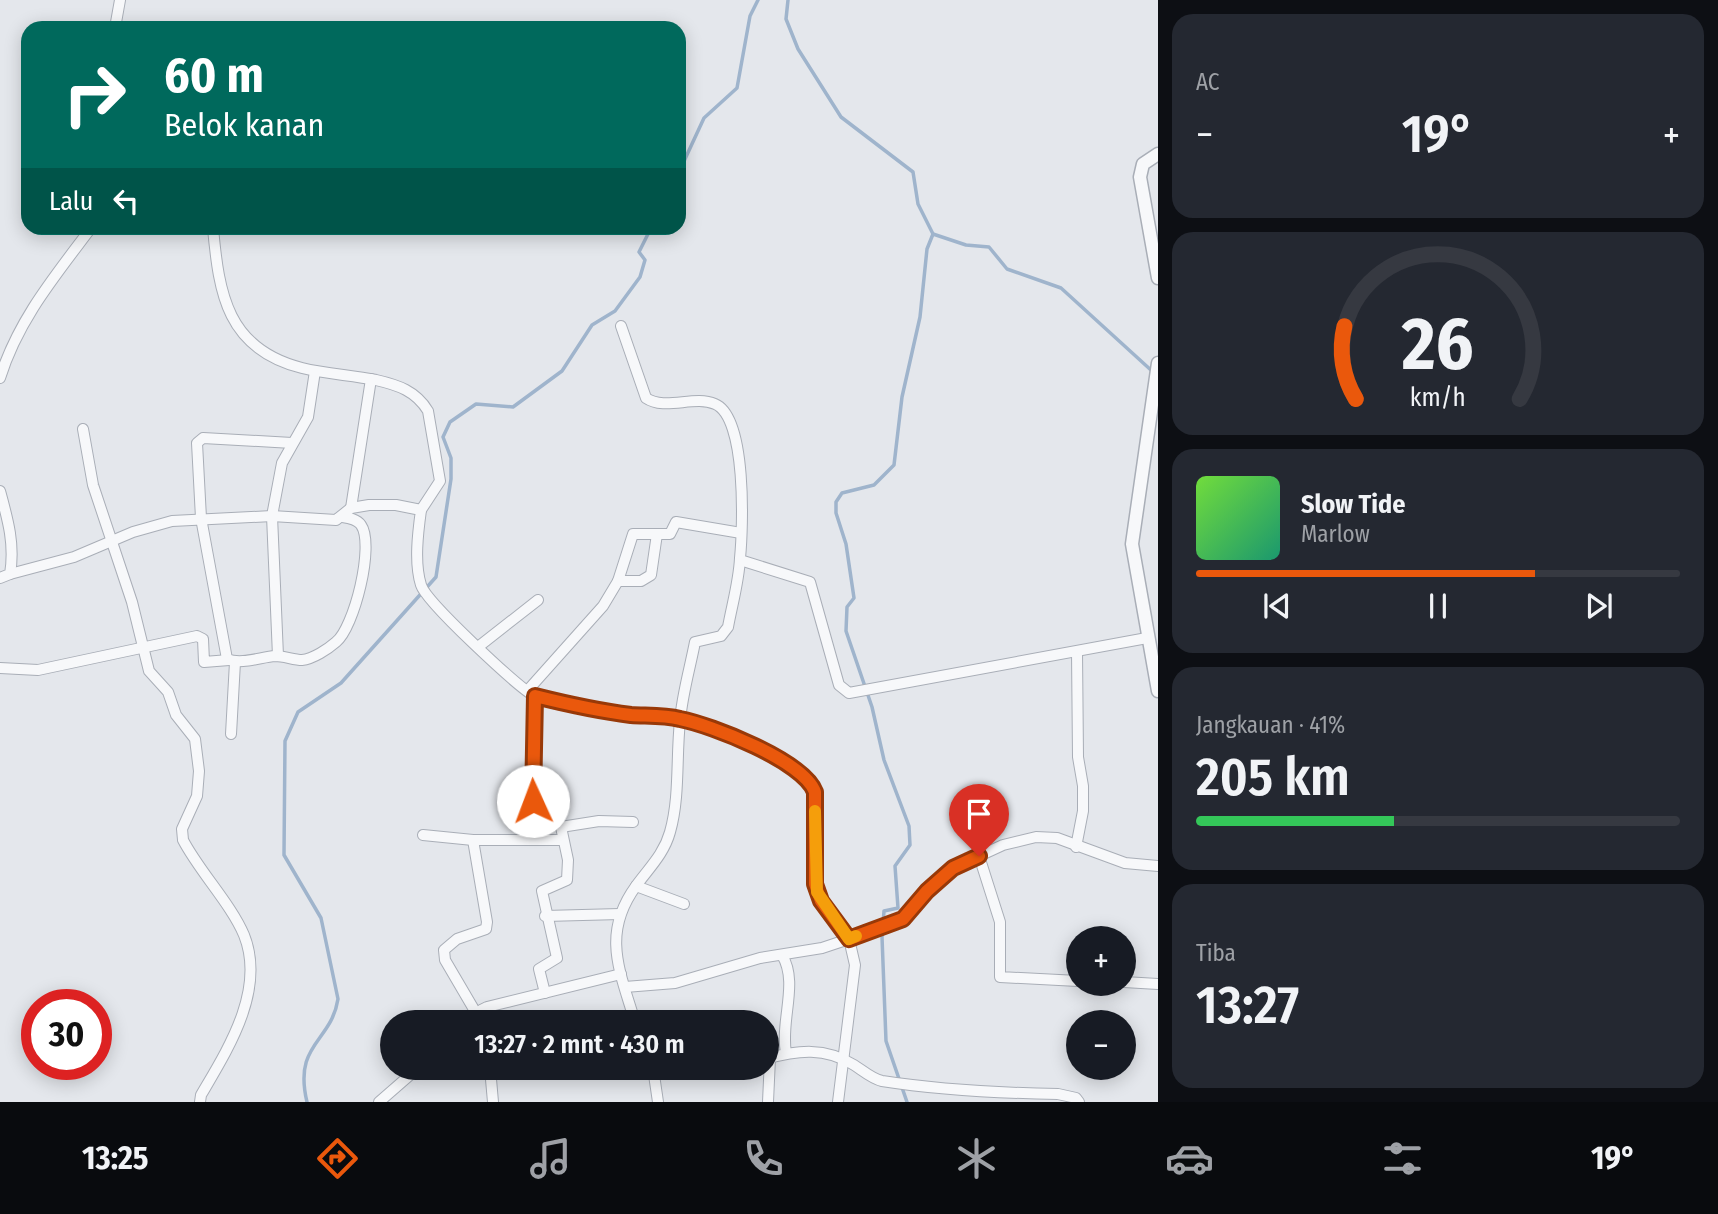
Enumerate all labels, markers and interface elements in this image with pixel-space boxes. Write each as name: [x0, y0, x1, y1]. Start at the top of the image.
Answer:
text: 60 m: [164, 46, 264, 105]
icon: right: [49, 49, 140, 140]
text: AC: [1196, 68, 1220, 96]
text: 19°: [1402, 103, 1474, 166]
text: Belok kanan: [164, 106, 324, 144]
text: −: [1196, 112, 1213, 158]
text: +: [1663, 112, 1680, 158]
icon: left: [107, 182, 145, 220]
text: Lalu: [49, 186, 93, 217]
text: 26: [1401, 302, 1474, 389]
text: km/h: [1410, 383, 1466, 413]
text: Slow Tide: [1301, 489, 1405, 520]
text: Marlow: [1301, 520, 1370, 548]
icon: previous: [1258, 587, 1296, 625]
icon: pause: [1419, 587, 1457, 625]
icon: next: [1580, 587, 1618, 625]
text: Jangkauan · 41%: [1196, 711, 1345, 739]
text: 205 km: [1196, 746, 1350, 809]
position arrow: [496, 764, 570, 838]
pin: [949, 784, 1009, 856]
icon: arrive: [960, 795, 998, 833]
map controls: [1066, 926, 1136, 1080]
button: +: [1066, 926, 1136, 996]
text: Tiba: [1196, 939, 1236, 967]
text: 13:27: [1196, 974, 1299, 1037]
speed limit sign: 30: [21, 989, 112, 1080]
button: −: [1066, 1010, 1136, 1080]
text: 13:27 · 2 mnt · 430 m: [474, 1029, 685, 1060]
icon: directions: [313, 1134, 362, 1183]
icon: music: [526, 1134, 575, 1183]
icon: phone: [739, 1134, 788, 1183]
icon: climate: [952, 1134, 1001, 1183]
icon: car: [1165, 1134, 1214, 1183]
icon: filters: [1378, 1134, 1427, 1183]
text: 13:25: [82, 1139, 149, 1177]
text: 19°: [1591, 1139, 1636, 1177]

